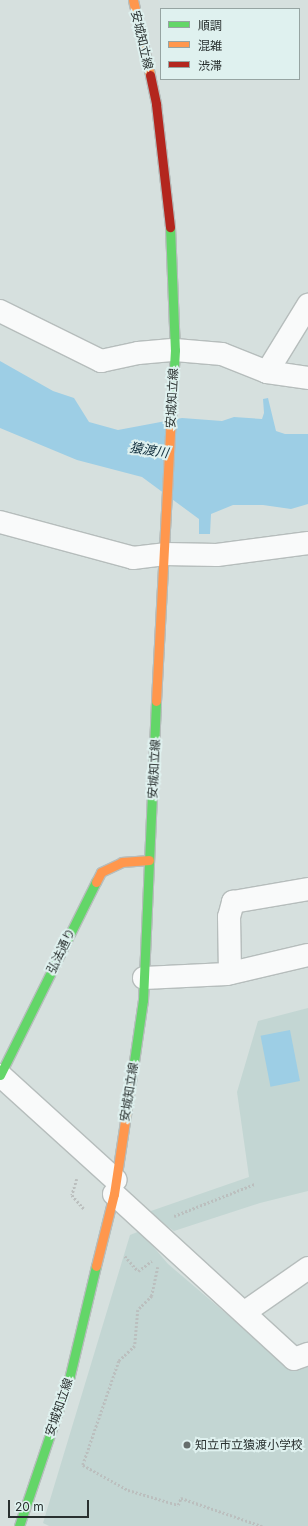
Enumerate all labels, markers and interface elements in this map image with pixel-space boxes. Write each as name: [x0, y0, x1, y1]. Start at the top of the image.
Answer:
legend: [160, 8, 300, 80]
street label: 安城知立線: [128, 9, 156, 71]
text: 順調: [198, 18, 222, 33]
text: 混雑: [198, 38, 222, 53]
text: 渋滞: [198, 58, 222, 73]
street label: 安城知立線: [163, 368, 181, 428]
water label: 猿渡川: [129, 439, 169, 461]
street label: 安城知立線: [145, 739, 163, 799]
street label: 弘法通り: [44, 926, 78, 976]
street label: 安城知立線: [117, 1061, 141, 1123]
street label: 安城知立線: [42, 1376, 76, 1438]
place label: 知立市立猿渡小学校: [195, 1438, 303, 1452]
marker: 知立市立猿渡小学校: [182, 1440, 192, 1450]
scale bar: [10, 1492, 91, 1518]
text: 20 m: [15, 1499, 44, 1514]

